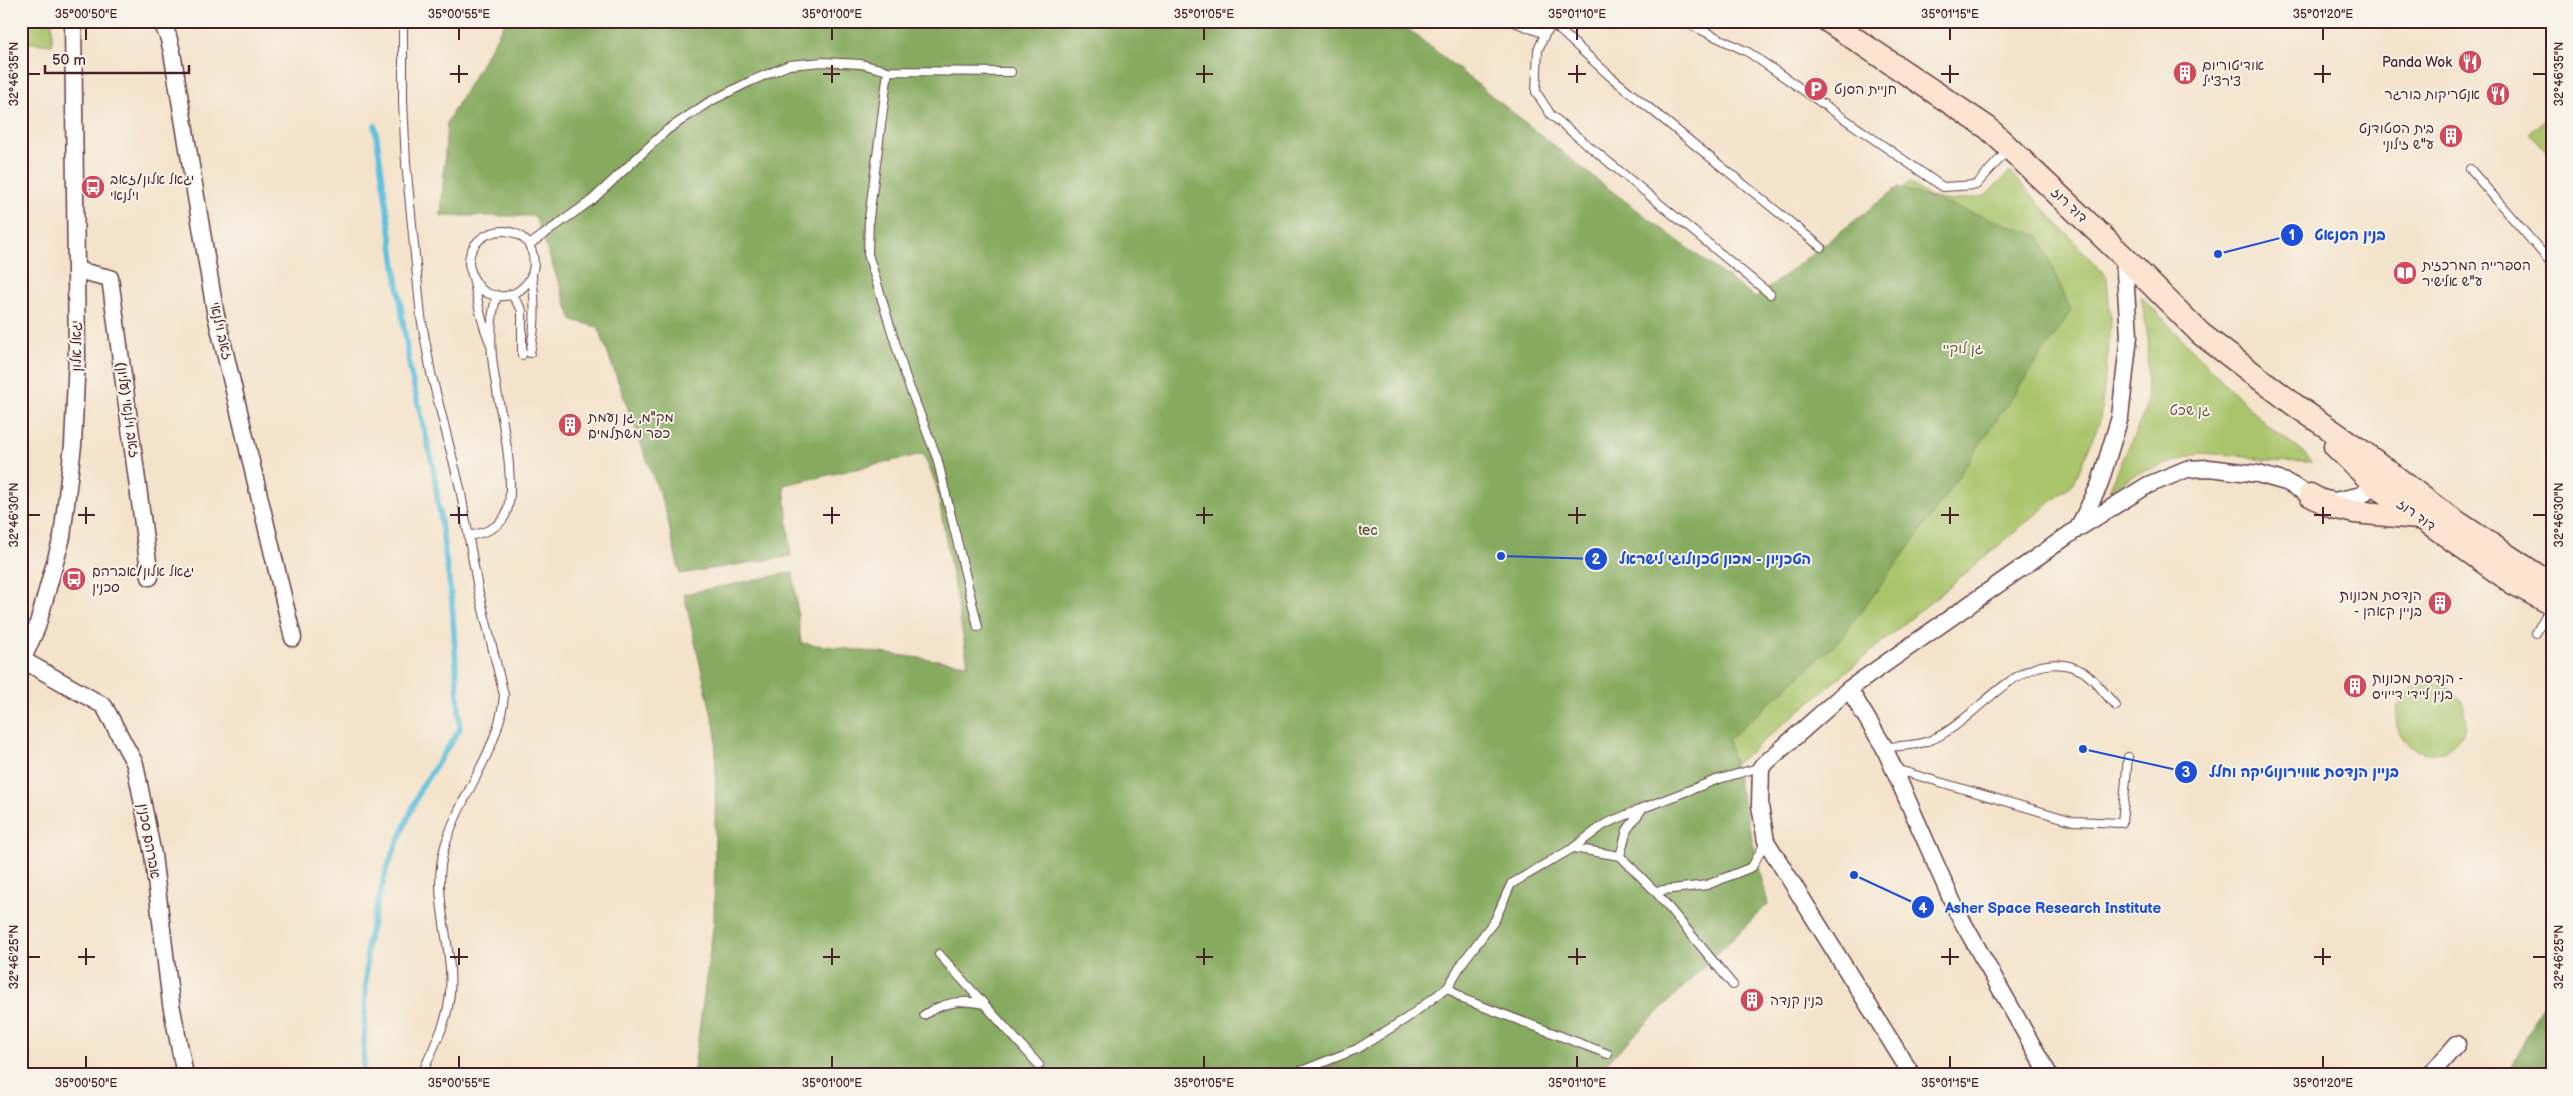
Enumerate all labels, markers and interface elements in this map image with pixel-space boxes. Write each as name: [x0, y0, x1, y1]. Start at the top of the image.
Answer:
text: 35°00'50"E: [55, 7, 117, 22]
text: 35°00'55"E: [428, 7, 490, 22]
text: 35°01'00"E: [802, 7, 862, 22]
text: 35°01'05"E: [1174, 7, 1234, 22]
text: 35°01'10"E: [1548, 7, 1606, 22]
text: 35°01'15"E: [1921, 7, 1979, 22]
text: 35°01'20"E: [2293, 7, 2353, 22]
text: 32°46'35"N: [7, 42, 22, 106]
scale bar: [45, 42, 189, 74]
text: 32°46'35"N: [2552, 42, 2567, 106]
restaurant icon: Panda Wok: [2457, 49, 2483, 75]
text: 50 m: [52, 51, 86, 70]
place label: Panda Wok: [2382, 54, 2452, 71]
place label: אודיטוריום צ'רצ'יל: [2202, 57, 2264, 90]
building icon: אודיטוריום צ'רצ'יל: [2172, 60, 2198, 86]
parking icon: חניית הסנט: [1803, 76, 1829, 102]
place label: חניית הסנט: [1834, 81, 1897, 98]
restaurant icon: אנטריקות בורגר: [2485, 81, 2511, 107]
place label: אנטריקות בורגר: [2384, 86, 2480, 103]
place label: בית הסטודנט ע"ש זילוני: [2359, 120, 2434, 153]
building icon: בית הסטודנט ע"ש זילוני: [2438, 123, 2464, 149]
place label: יגאל אלון/זאב וילנאי: [110, 171, 194, 204]
bus stop icon: יגאל אלון/זאב וילנאי: [80, 174, 106, 200]
street label: דוד רוז: [2047, 184, 2091, 226]
callout: בנין הסנאט: [2279, 220, 2396, 250]
text: 1: [2289, 226, 2295, 245]
text: בנין הסנאט: [2314, 226, 2386, 245]
place label: הספרייה המרכזית ע"ש אלישיר: [2421, 257, 2531, 290]
library icon: הספרייה המרכזית ע"ש אלישיר: [2392, 260, 2418, 286]
street label: זאב וילנאי: [206, 300, 236, 362]
street label: יגאל אלון: [68, 320, 85, 372]
park label: גן לוקיי: [1943, 340, 1984, 357]
street label: זאב וילנאי (עליון): [113, 361, 143, 459]
park label: גן שכט: [2170, 402, 2211, 419]
place label: מק"מ, גן נעמת כפר משתלמים: [587, 409, 674, 442]
building icon: מק"מ, גן נעמת כפר משתלמים: [557, 412, 583, 438]
text: 32°46'30"N: [7, 483, 22, 547]
text: 32°46'30"N: [2552, 483, 2567, 547]
street label: דוד רוז: [2393, 495, 2439, 535]
park label: tec: [1358, 522, 1378, 539]
callout: הטכניון - מכון טכנולוגי לישראל: [1583, 544, 1821, 574]
text: 2: [1592, 550, 1601, 569]
text: הטכניון - מכון טכנולוגי לישראל: [1619, 550, 1811, 569]
place label: יגאל אלון/אברהם סכנין: [92, 563, 194, 596]
bus stop icon: יגאל אלון/אברהם סכנין: [61, 566, 87, 592]
place label: הנדסת מכונות - בניין קאהן: [2340, 587, 2422, 620]
building icon: הנדסת מכונות - בניין קאהן: [2427, 590, 2453, 616]
place label: הנדסת מכונות - בנין ליידי דייויס: [2372, 670, 2463, 703]
building icon: הנדסת מכונות - בנין ליידי דייויס: [2342, 673, 2368, 699]
callout: בניין הנדסת אווירונוטיקה וחלל: [2174, 757, 2409, 787]
text: 3: [2182, 763, 2191, 782]
text: בניין הנדסת אווירונוטיקה וחלל: [2209, 763, 2399, 782]
street label: אברהם סכנין: [134, 802, 164, 880]
callout: Asher Space Research Institute: [1910, 892, 2171, 922]
text: 4: [1919, 899, 1928, 918]
text: Asher Space Research Institute: [1944, 899, 2161, 918]
text: 32°46'25"N: [7, 925, 22, 989]
text: 32°46'25"N: [2552, 925, 2567, 989]
building icon: בנין קנדה: [1739, 987, 1765, 1013]
place label: בנין קנדה: [1770, 992, 1823, 1009]
text: 35°00'50"E: [55, 1076, 117, 1091]
text: 35°00'55"E: [428, 1076, 490, 1091]
text: 35°01'00"E: [802, 1076, 862, 1091]
text: 35°01'05"E: [1174, 1076, 1234, 1091]
text: 35°01'10"E: [1548, 1076, 1606, 1091]
text: 35°01'15"E: [1921, 1076, 1979, 1091]
text: 35°01'20"E: [2293, 1076, 2353, 1091]

